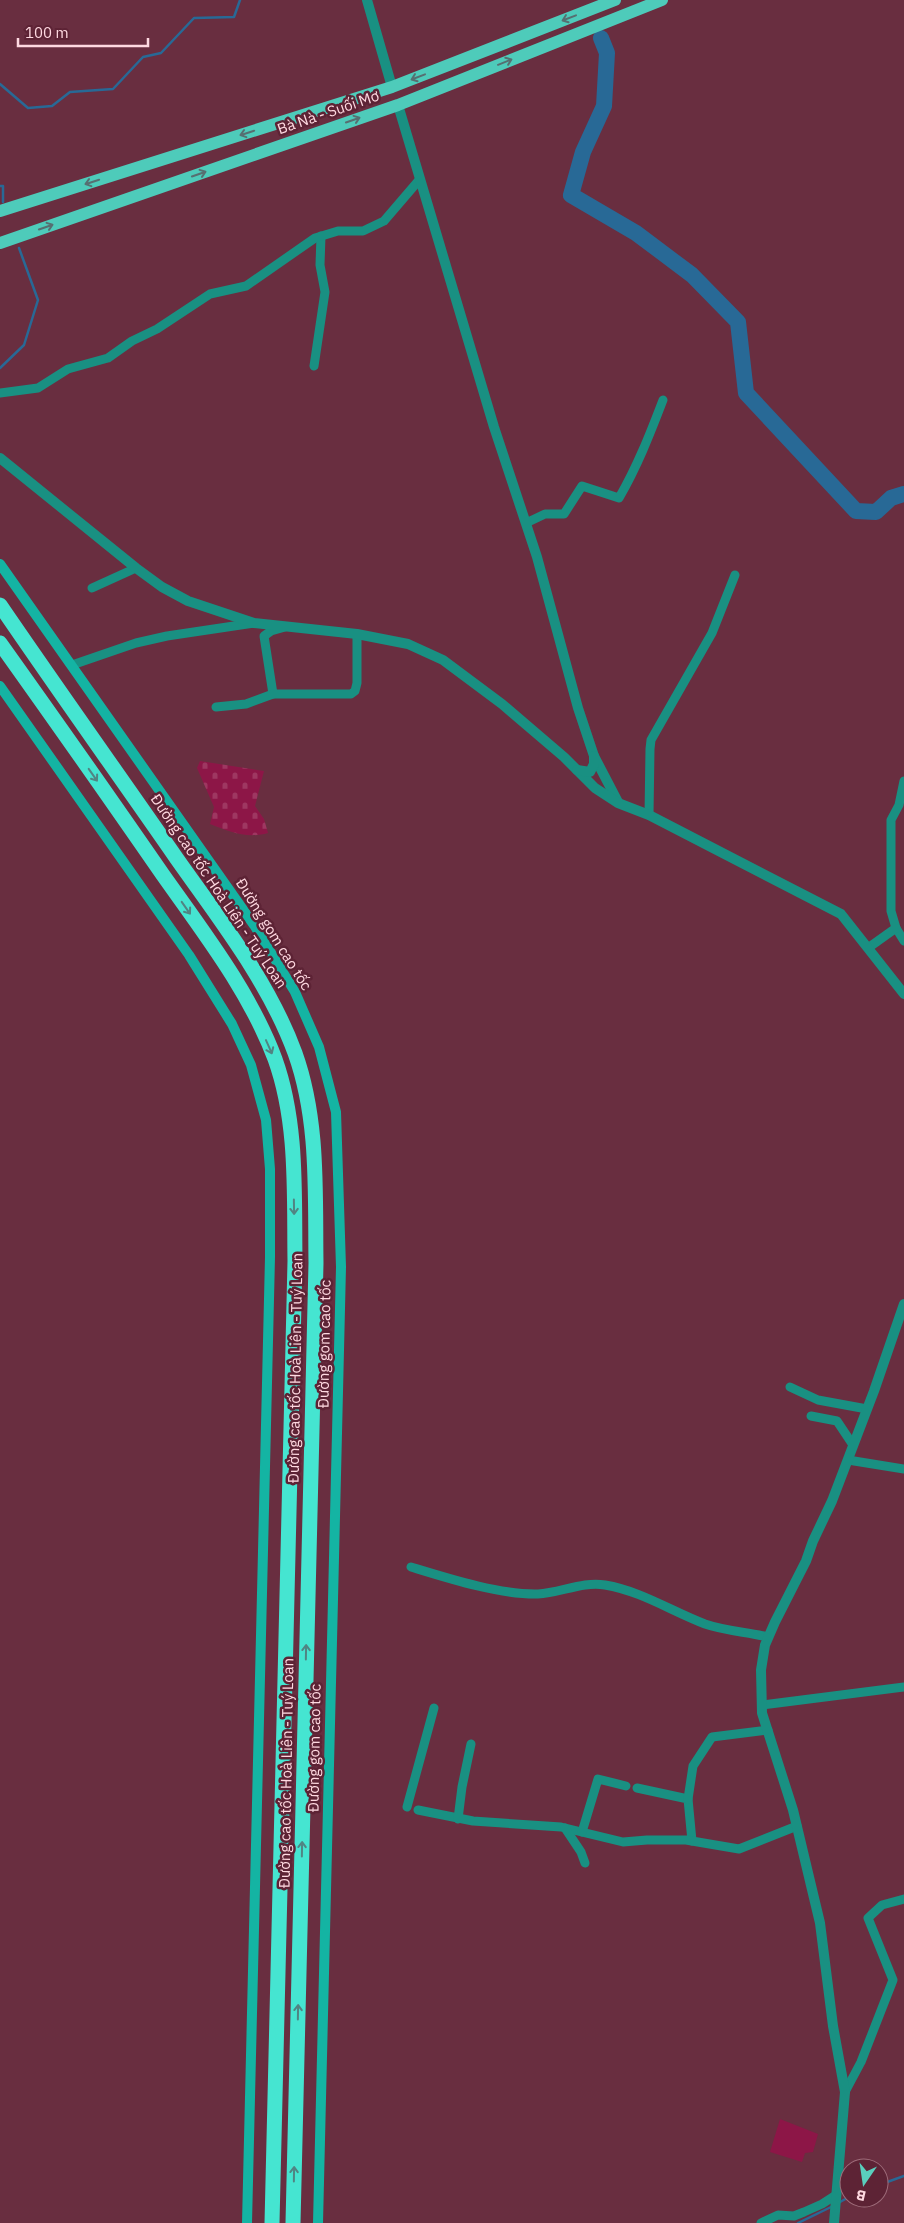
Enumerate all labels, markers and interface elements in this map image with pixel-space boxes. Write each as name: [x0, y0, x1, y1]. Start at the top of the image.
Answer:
one-way arrow: [562, 14, 578, 23]
scale bar: [18, 15, 148, 47]
text: 100 m: [25, 23, 69, 42]
one-way arrow: [497, 57, 512, 67]
one-way arrow: [411, 73, 426, 82]
street label: Bà Nà - Suối Mơ: [275, 86, 381, 138]
one-way arrow: [345, 115, 360, 124]
one-way arrow: [239, 129, 255, 139]
one-way arrow: [191, 169, 207, 178]
one-way arrow: [85, 178, 101, 187]
one-way arrow: [38, 222, 53, 231]
one-way arrow: [88, 768, 98, 782]
street label: Đường cao tốc Hoà Liên - Tuý Loan: [147, 790, 291, 992]
street label: Đường gom cao tốc: [232, 874, 316, 994]
one-way arrow: [181, 901, 191, 915]
one-way arrow: [265, 1039, 275, 1054]
one-way arrow: [289, 1198, 299, 1214]
street label: Đường cao tốc Hoà Liên - Tuý Loan: [283, 1253, 307, 1483]
street label: Đường gom cao tốc: [313, 1279, 335, 1408]
one-way arrow: [302, 1644, 311, 1660]
street label: Đường cao tốc Hoà Liên - Tuý Loan: [274, 1658, 298, 1888]
street label: Đường gom cao tốc: [303, 1683, 325, 1812]
one-way arrow: [297, 1842, 307, 1858]
one-way arrow: [293, 2004, 303, 2020]
north arrow: [839, 2158, 889, 2208]
one-way arrow: [289, 2167, 299, 2183]
text: B: [854, 2186, 868, 2205]

